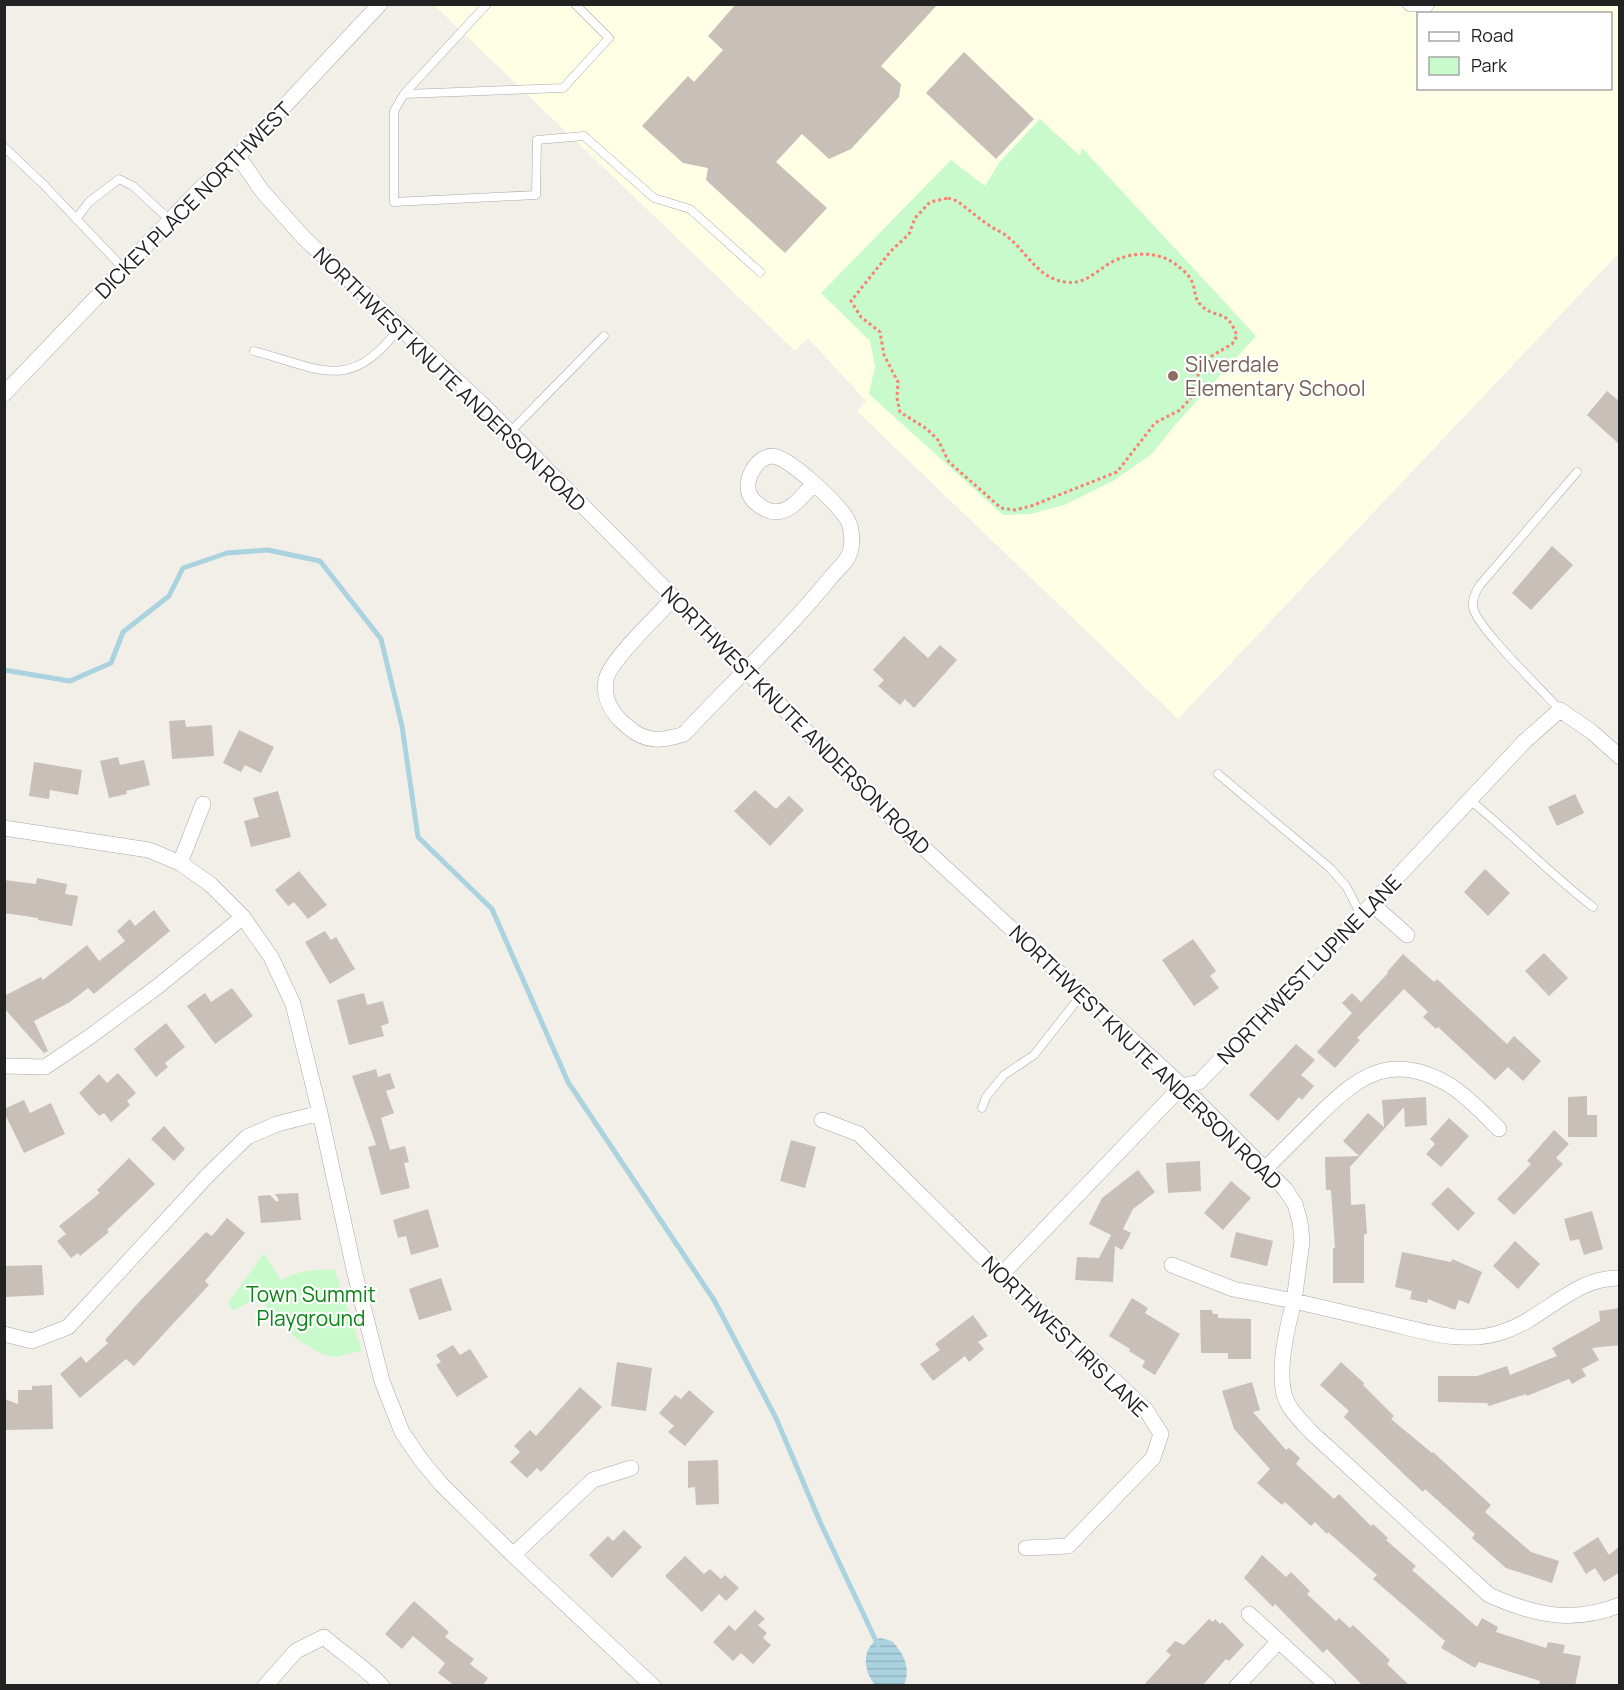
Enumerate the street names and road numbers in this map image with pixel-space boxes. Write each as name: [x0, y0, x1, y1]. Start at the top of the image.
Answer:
street label: DICKEY PLACE NORTHWEST: [89, 95, 298, 304]
street label: NORTHWEST KNUTE ANDERSON ROAD: [307, 241, 593, 517]
street label: NORTHWEST KNUTE ANDERSON ROAD: [656, 580, 936, 860]
street label: NORTHWEST LUPINE LANE: [1211, 868, 1407, 1070]
street label: NORTHWEST KNUTE ANDERSON ROAD: [1003, 919, 1289, 1195]
street label: NORTHWEST IRIS LANE: [976, 1249, 1154, 1423]

